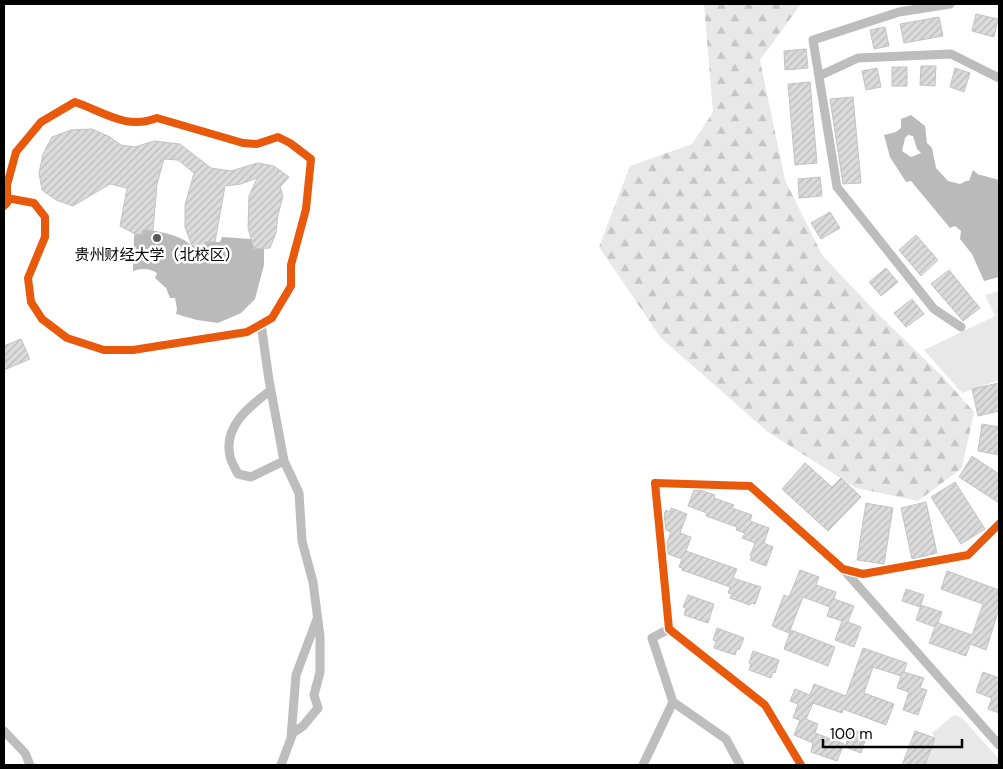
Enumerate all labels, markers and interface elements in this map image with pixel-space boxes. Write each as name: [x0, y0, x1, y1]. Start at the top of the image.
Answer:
marker: 贵州财经大学（北校区）: [151, 232, 163, 244]
place label: 贵州财经大学（北校区）: [74, 245, 240, 265]
scale bar: [823, 716, 962, 748]
text: 100 m: [830, 724, 873, 744]

